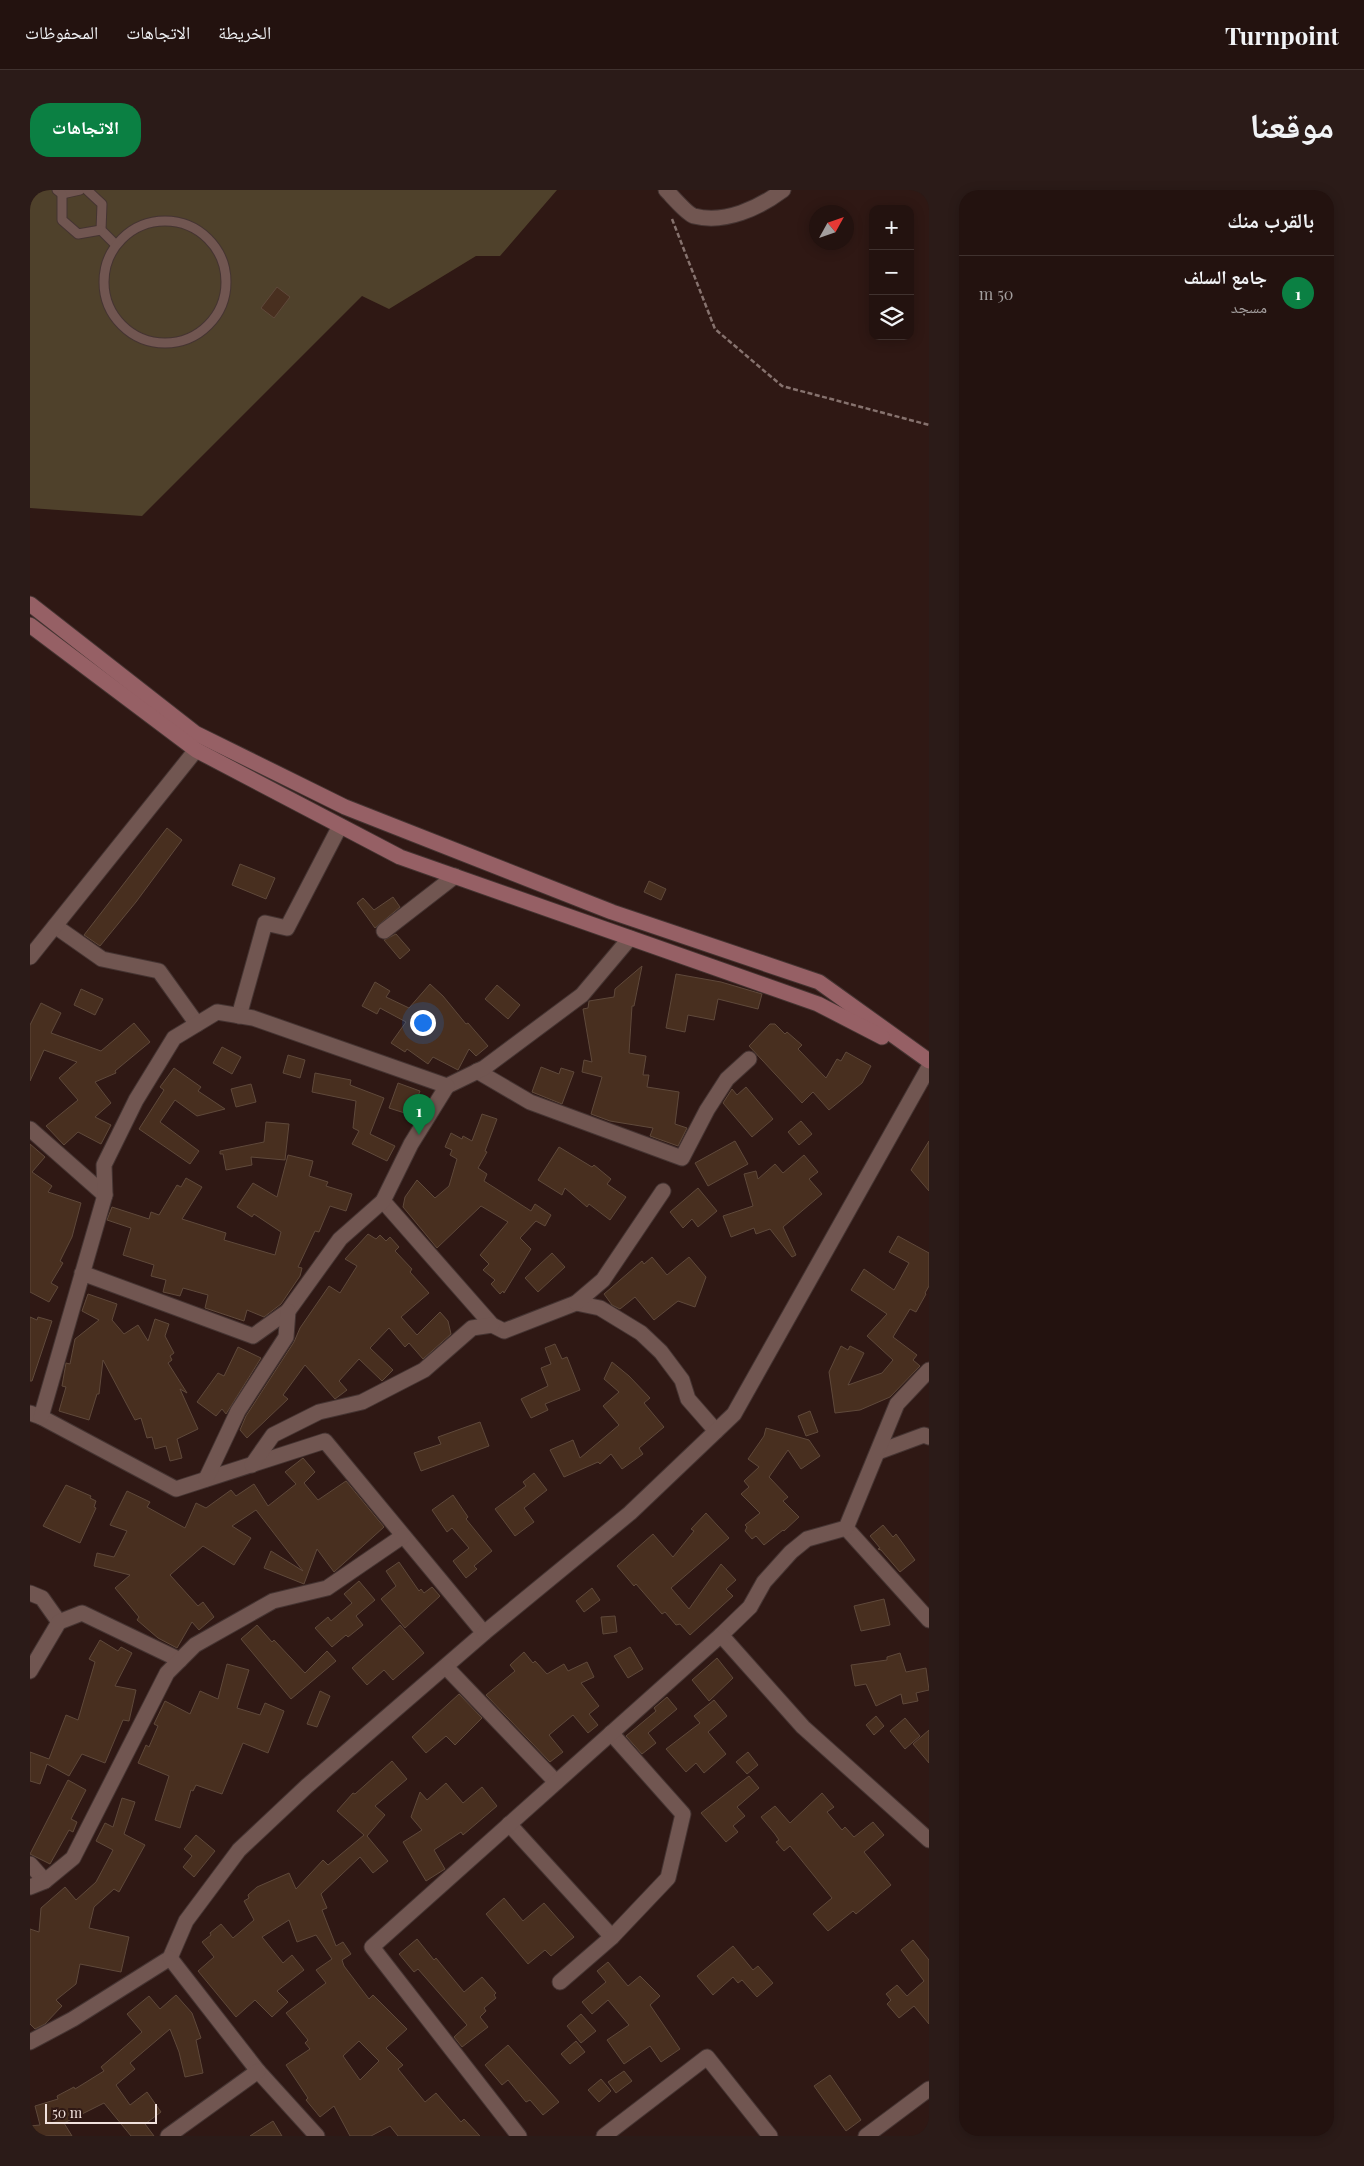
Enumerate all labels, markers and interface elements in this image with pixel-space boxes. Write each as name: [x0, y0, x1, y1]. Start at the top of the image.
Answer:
text: Turnpoint: [1225, 19, 1339, 51]
text: المحفوظات: [25, 20, 98, 44]
text: الاتجاهات: [126, 20, 190, 44]
text: الخريطة: [218, 20, 271, 44]
text: موقعنا: [1249, 100, 1334, 147]
button: الاتجاهات: [30, 103, 141, 157]
north arrow: [809, 205, 854, 250]
map controls: [869, 205, 914, 340]
button: +: [869, 205, 914, 250]
text: بالقرب منك: [1227, 205, 1314, 233]
button: −: [869, 250, 914, 295]
text: جامع السلف: [1183, 263, 1267, 289]
text: 50 m: [979, 283, 1013, 304]
text: 1: [1295, 283, 1301, 304]
button: layers: [869, 295, 914, 340]
text: مسجد: [1231, 296, 1267, 317]
your location: [410, 1010, 436, 1036]
pin: 1: [403, 1094, 435, 1135]
scale bar: [45, 2101, 158, 2124]
text: 50 m: [52, 2103, 82, 2122]

